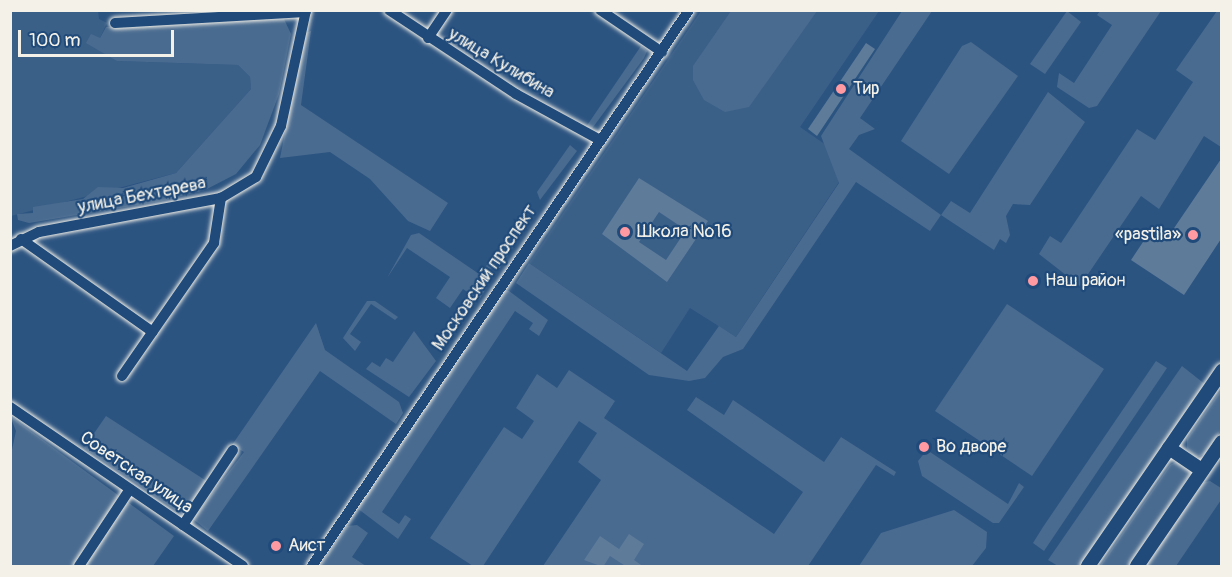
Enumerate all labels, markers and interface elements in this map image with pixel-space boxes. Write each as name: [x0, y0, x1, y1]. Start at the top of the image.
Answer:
scale bar: [21, 18, 177, 56]
street label: улица Кулибина: [444, 24, 558, 104]
text: 100 m: [29, 29, 81, 52]
place label: Тир: [853, 78, 879, 100]
marker: Тир: [834, 82, 848, 96]
street label: улица Бехтерева: [76, 173, 208, 219]
street label: Московский проспект: [428, 201, 542, 355]
place label: Школа №16: [637, 221, 732, 243]
place label: «pastila»: [1115, 224, 1181, 246]
marker: Школа №16: [618, 225, 632, 239]
marker: «pastila»: [1186, 228, 1200, 242]
place label: Наш район: [1045, 270, 1126, 292]
marker: Наш район: [1026, 274, 1040, 288]
street label: Советская улица: [75, 427, 197, 519]
place label: Во дворе: [936, 436, 1006, 458]
marker: Во дворе: [917, 440, 931, 454]
place label: Аист: [288, 535, 325, 557]
marker: Аист: [269, 539, 283, 553]

